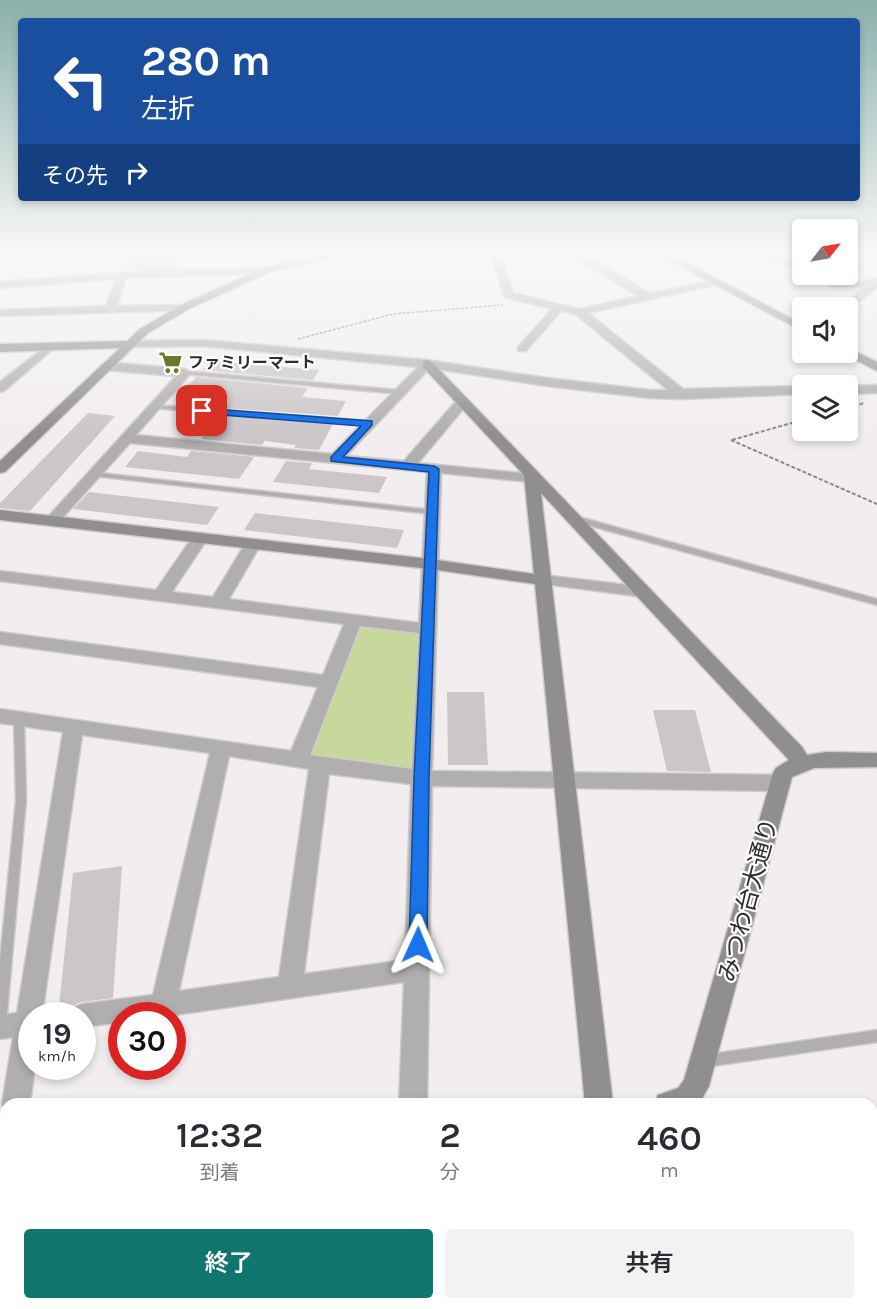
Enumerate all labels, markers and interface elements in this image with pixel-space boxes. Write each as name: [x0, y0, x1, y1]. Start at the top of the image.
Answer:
text: 280 m: [141, 36, 271, 86]
icon: left: [42, 42, 120, 120]
text: 左折: [141, 93, 195, 125]
icon: right: [120, 156, 153, 189]
text: その先: [42, 163, 108, 189]
north arrow: [792, 219, 858, 285]
map controls: [792, 219, 858, 441]
button: sound: [792, 297, 858, 363]
supermarket icon: ファミリーマート: [157, 349, 183, 375]
place label: ファミリーマート: [188, 353, 316, 372]
button: layers: [792, 375, 858, 441]
pin: [176, 385, 227, 436]
icon: arrive: [185, 394, 218, 427]
street label: みつわ台大通り: [713, 815, 783, 985]
position arrow: [386, 913, 450, 977]
speed limit sign: 30: [108, 1002, 186, 1080]
text: 19: [42, 1016, 71, 1052]
text: km/h: [38, 1047, 76, 1065]
text: 12:32: [176, 1114, 263, 1156]
text: 2: [439, 1114, 461, 1156]
text: 460: [637, 1117, 702, 1159]
text: m: [660, 1159, 679, 1182]
text: 到着: [200, 1161, 240, 1184]
text: 分: [440, 1161, 460, 1184]
button: 終了: [24, 1229, 433, 1298]
button: 共有: [445, 1229, 854, 1298]

